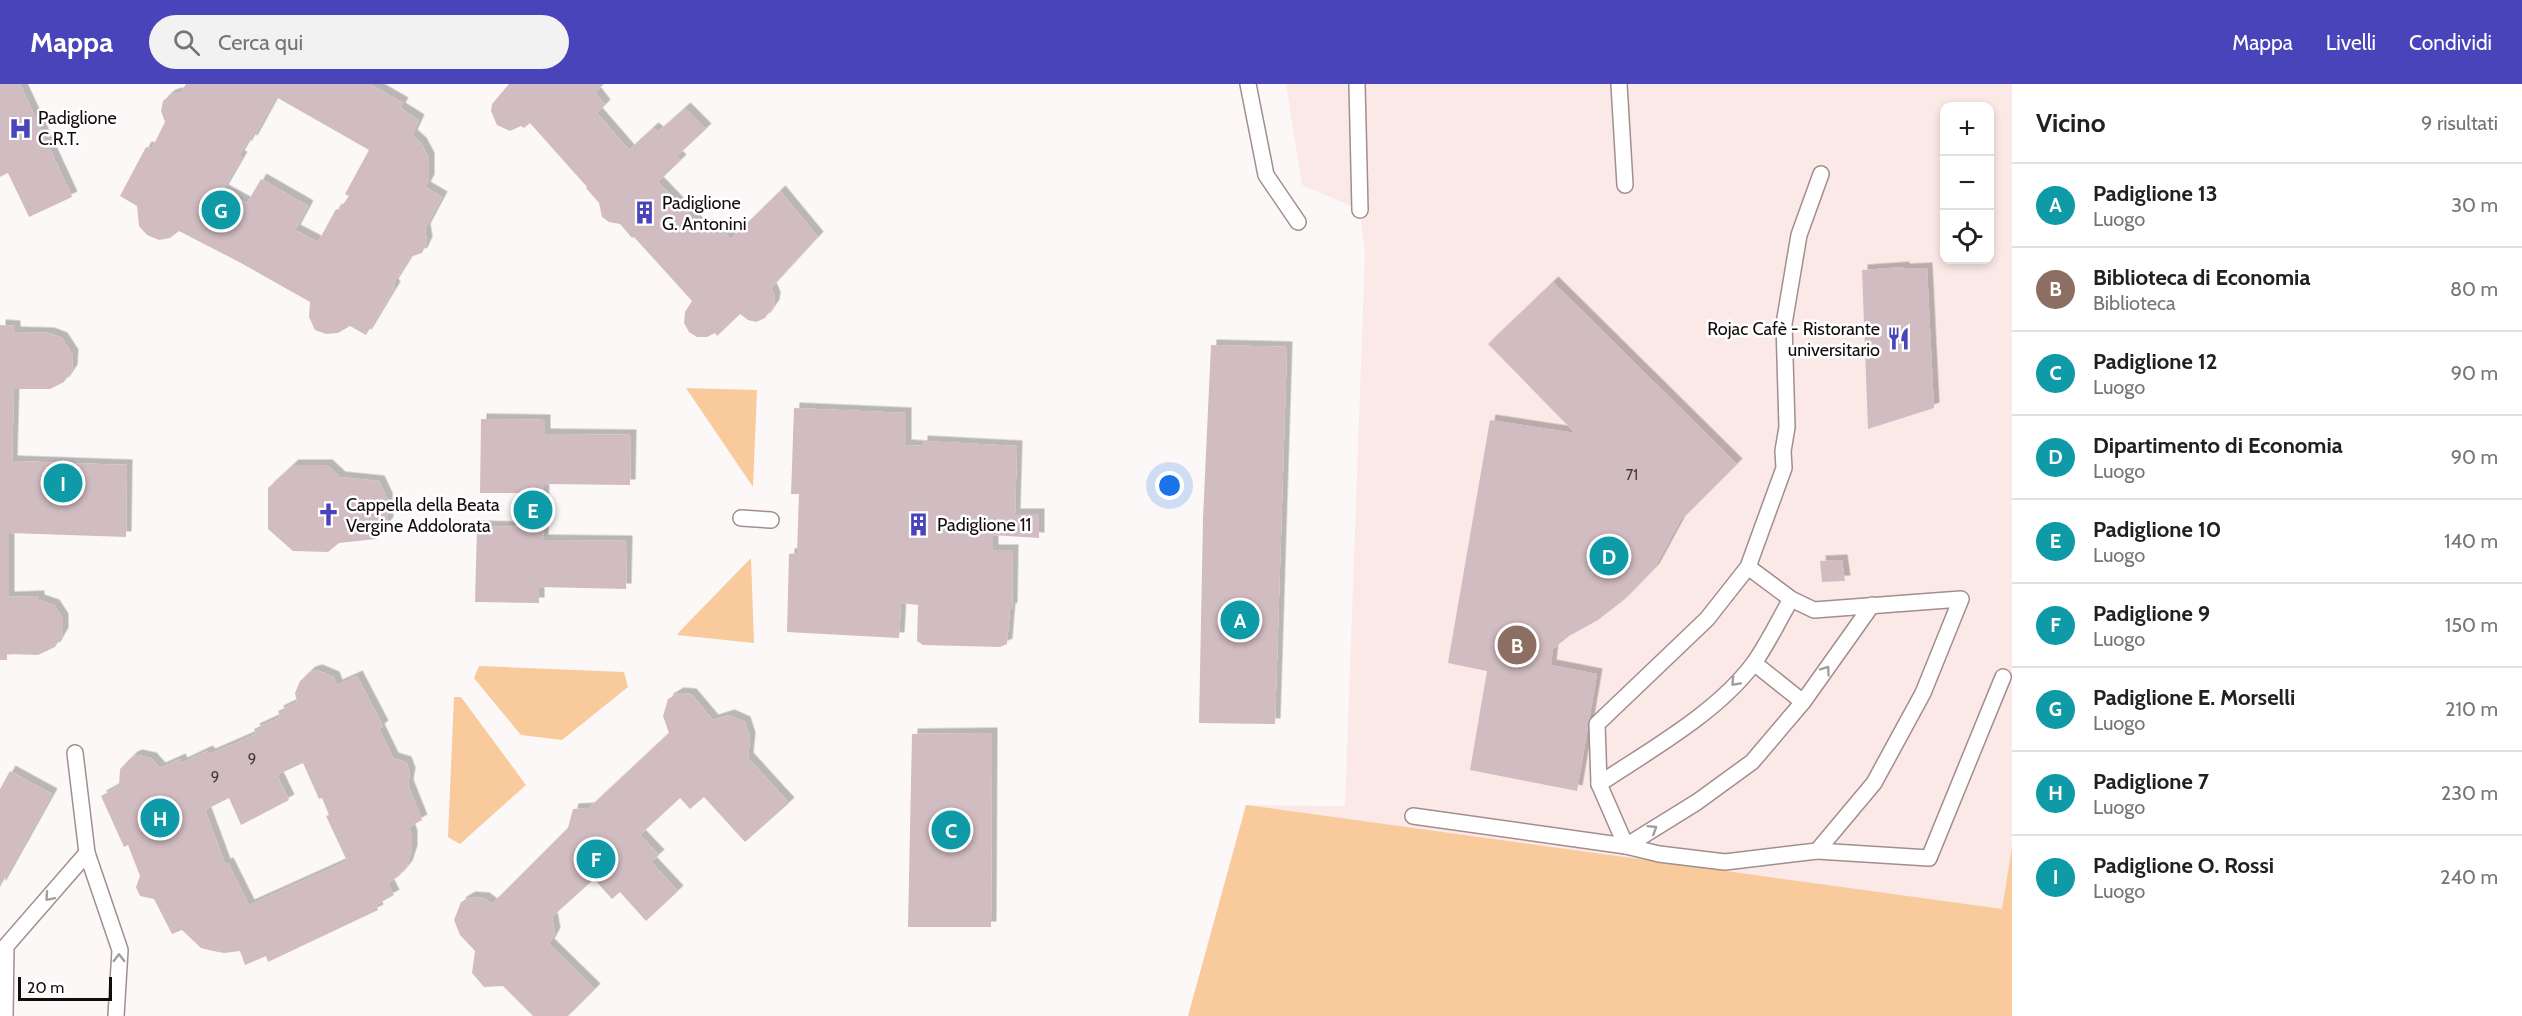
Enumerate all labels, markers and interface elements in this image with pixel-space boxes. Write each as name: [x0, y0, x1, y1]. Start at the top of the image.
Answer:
search box: [149, 15, 569, 69]
text: Mappa: [30, 25, 113, 59]
icon: search: [170, 26, 203, 59]
text: Cerca qui: [218, 29, 303, 56]
text: Mappa: [2232, 30, 2293, 55]
text: Livelli: [2326, 30, 2376, 55]
text: Condividi: [2409, 30, 2492, 55]
map controls: [1940, 102, 1994, 264]
button: +: [1940, 102, 1994, 156]
place label: Padiglione C.R.T.: [38, 107, 117, 150]
text: Vicino: [2036, 107, 2105, 139]
text: 9 risultati: [2421, 111, 2498, 135]
hospital icon: Padiglione C.R.T.: [7, 115, 33, 141]
button: −: [1940, 156, 1994, 210]
text: Padiglione 13: [2093, 180, 2218, 207]
pin: G: [202, 188, 240, 232]
place label: Padiglione G. Antonini: [662, 192, 747, 235]
text: A: [2049, 193, 2062, 217]
text: 30 m: [2451, 193, 2498, 217]
building icon: Padiglione G. Antonini: [631, 200, 657, 226]
text: Luogo: [2093, 207, 2145, 231]
button: locate: [1940, 210, 1994, 264]
text: Biblioteca di Economia: [2093, 264, 2310, 291]
text: B: [2049, 277, 2062, 301]
text: 80 m: [2450, 277, 2498, 301]
text: Biblioteca: [2093, 291, 2176, 315]
place label: Rojac Cafè - Ristorante universitario: [1707, 318, 1880, 361]
restaurant icon: Rojac Cafè - Ristorante universitario: [1885, 326, 1911, 352]
text: Padiglione 12: [2093, 348, 2217, 375]
text: C: [2049, 361, 2062, 385]
text: 90 m: [2451, 361, 2498, 385]
text: Luogo: [2093, 375, 2145, 399]
text: Dipartimento di Economia: [2093, 432, 2343, 459]
text: D: [2048, 445, 2063, 469]
text: 90 m: [2451, 445, 2498, 469]
text: Luogo: [2093, 459, 2145, 483]
pin: I: [44, 460, 82, 506]
house number: 71: [1626, 466, 1638, 484]
your location: [1155, 471, 1184, 500]
pin: E: [514, 488, 552, 532]
place label: Cappella della Beata Vergine Addolorata: [346, 494, 500, 537]
church icon: Cappella della Beata Vergine Addolorata: [315, 502, 341, 528]
building icon: Padiglione 11: [906, 512, 932, 538]
place label: Padiglione 11: [937, 514, 1031, 536]
text: Padiglione 10: [2093, 516, 2221, 543]
text: E: [2050, 529, 2061, 553]
text: 140 m: [2444, 529, 2498, 553]
pin: D: [1590, 534, 1628, 578]
text: Luogo: [2093, 543, 2145, 567]
pin: A: [1220, 598, 1260, 642]
text: Padiglione 9: [2093, 600, 2210, 627]
text: F: [2050, 613, 2061, 637]
text: 150 m: [2445, 613, 2498, 637]
pin: B: [1498, 622, 1537, 668]
text: Luogo: [2093, 627, 2145, 651]
one-way arrow: [1818, 666, 1829, 677]
one-way arrow: [1732, 675, 1743, 686]
text: Padiglione E. Morselli: [2093, 684, 2295, 711]
text: G: [2049, 697, 2062, 721]
text: 210 m: [2445, 697, 2498, 721]
text: Luogo: [2093, 711, 2145, 735]
house number: 9: [248, 750, 256, 768]
house number: 9: [211, 768, 219, 786]
text: Padiglione 7: [2093, 768, 2209, 795]
text: H: [2048, 781, 2063, 805]
text: 230 m: [2441, 781, 2498, 805]
text: Luogo: [2093, 795, 2145, 819]
pin: H: [140, 796, 180, 840]
pin: C: [932, 808, 970, 852]
one-way arrow: [1647, 825, 1657, 837]
pin: F: [576, 836, 616, 882]
text: Padiglione O. Rossi: [2093, 852, 2274, 879]
text: I: [2053, 865, 2058, 889]
text: 240 m: [2440, 865, 2498, 889]
text: Luogo: [2093, 879, 2145, 903]
one-way arrow: [45, 890, 56, 901]
one-way arrow: [113, 953, 125, 962]
scale bar: [18, 974, 112, 1002]
text: 20 m: [27, 978, 64, 997]

